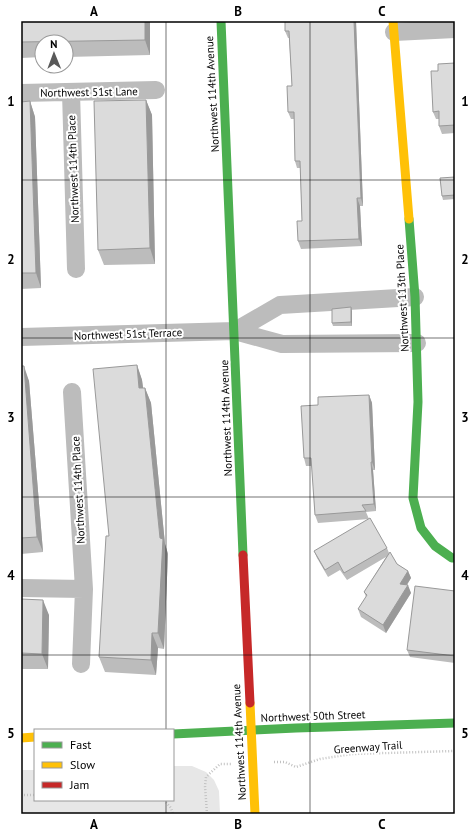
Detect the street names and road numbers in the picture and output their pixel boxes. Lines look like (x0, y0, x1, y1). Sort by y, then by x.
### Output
street label: Northwest 114th Avenue (202, 35, 222, 153)
street label: Northwest 51st Lane (40, 84, 138, 100)
street label: Northwest 114th Place (64, 115, 82, 223)
street label: Northwest 113th Place (392, 243, 412, 352)
street label: Northwest 51st Terrace (74, 325, 183, 343)
street label: Northwest 114th Avenue (217, 359, 235, 477)
street label: Northwest 114th Place (68, 435, 88, 544)
street label: Northwest 114th Avenue (229, 683, 249, 801)
street label: Northwest 50th Street (260, 707, 366, 725)
street label: Greenway Trail (333, 738, 404, 756)

